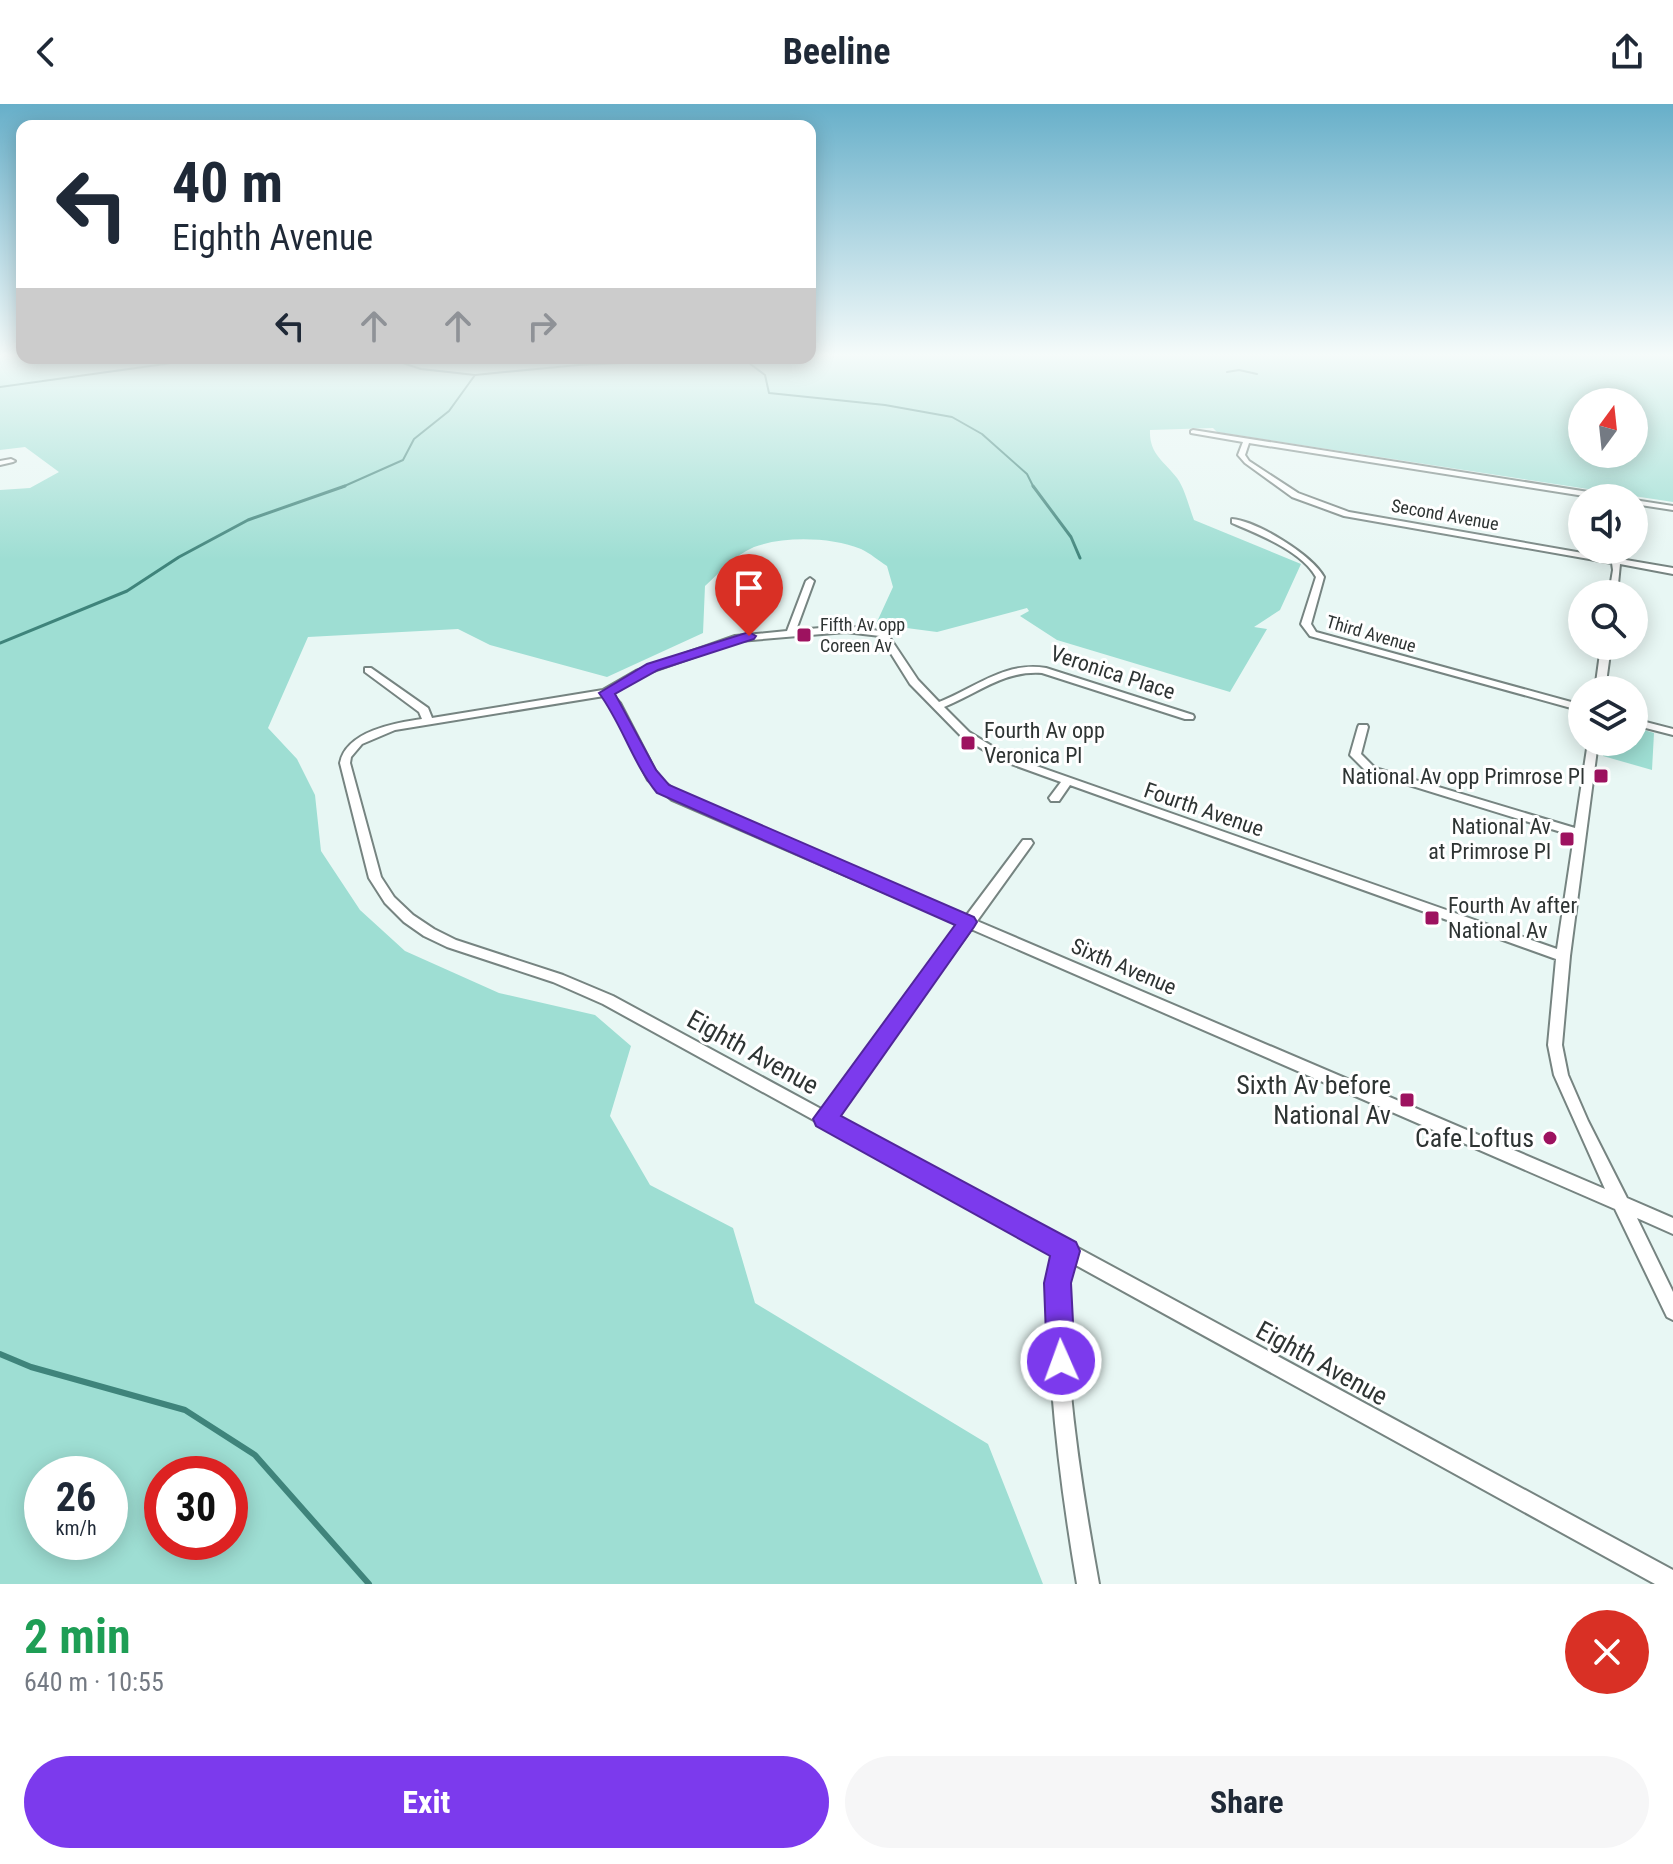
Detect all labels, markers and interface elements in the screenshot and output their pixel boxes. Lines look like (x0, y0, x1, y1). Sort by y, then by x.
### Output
icon: back (24, 30, 68, 74)
icon: share (1605, 30, 1649, 74)
text: Beeline (783, 31, 890, 73)
text: 40 m (172, 150, 283, 216)
icon: left (40, 152, 144, 256)
text: Eighth Avenue (172, 217, 373, 259)
icon: left (268, 304, 312, 348)
icon: ahead (352, 304, 396, 348)
icon: ahead (436, 304, 480, 348)
icon: right (520, 304, 564, 348)
north arrow (1568, 388, 1648, 468)
map controls (1568, 388, 1648, 756)
button: sound (1568, 484, 1648, 564)
street label: Second Avenue (1390, 495, 1500, 534)
pin (715, 554, 783, 636)
icon: arrive (727, 566, 771, 610)
button: search (1568, 580, 1648, 660)
street label: Third Avenue (1324, 611, 1418, 656)
place label: Fifth Av opp Coreen Av (820, 614, 905, 656)
marker: Fifth Av opp Coreen Av (795, 626, 813, 644)
street label: Veronica Place (1047, 641, 1178, 704)
button: layers (1568, 676, 1648, 756)
place label: Fourth Av opp Veronica Pl (984, 718, 1105, 768)
marker: Fourth Av opp Veronica Pl (959, 734, 977, 752)
place label: National Av opp Primrose Pl (1342, 764, 1585, 789)
marker: National Av opp Primrose Pl (1592, 767, 1610, 785)
street label: Fourth Avenue (1141, 777, 1267, 842)
place label: National Av at Primrose Pl (1428, 814, 1551, 864)
marker: National Av at Primrose Pl (1558, 830, 1576, 848)
place label: Fourth Av after National Av (1448, 893, 1577, 943)
marker: Fourth Av after National Av (1423, 909, 1441, 927)
street label: Sixth Avenue (1068, 933, 1180, 1000)
street label: Eighth Avenue (682, 1004, 824, 1100)
place label: Sixth Av before National Av (1236, 1070, 1391, 1130)
marker: Sixth Av before National Av (1398, 1091, 1416, 1109)
place label: Cafe Loftus (1415, 1123, 1534, 1153)
marker: Cafe Loftus (1541, 1129, 1559, 1147)
street label: Eighth Avenue (1251, 1315, 1393, 1411)
position arrow (1019, 1319, 1103, 1403)
speed limit sign: 30 (144, 1456, 248, 1560)
text: 26 (56, 1474, 96, 1521)
text: km/h (55, 1516, 97, 1540)
text: 2 min (24, 1608, 131, 1665)
button: close (1565, 1610, 1649, 1694)
text: 640 m · 10:55 (24, 1667, 164, 1697)
button: Exit (24, 1756, 829, 1848)
button: Share (845, 1756, 1649, 1848)

